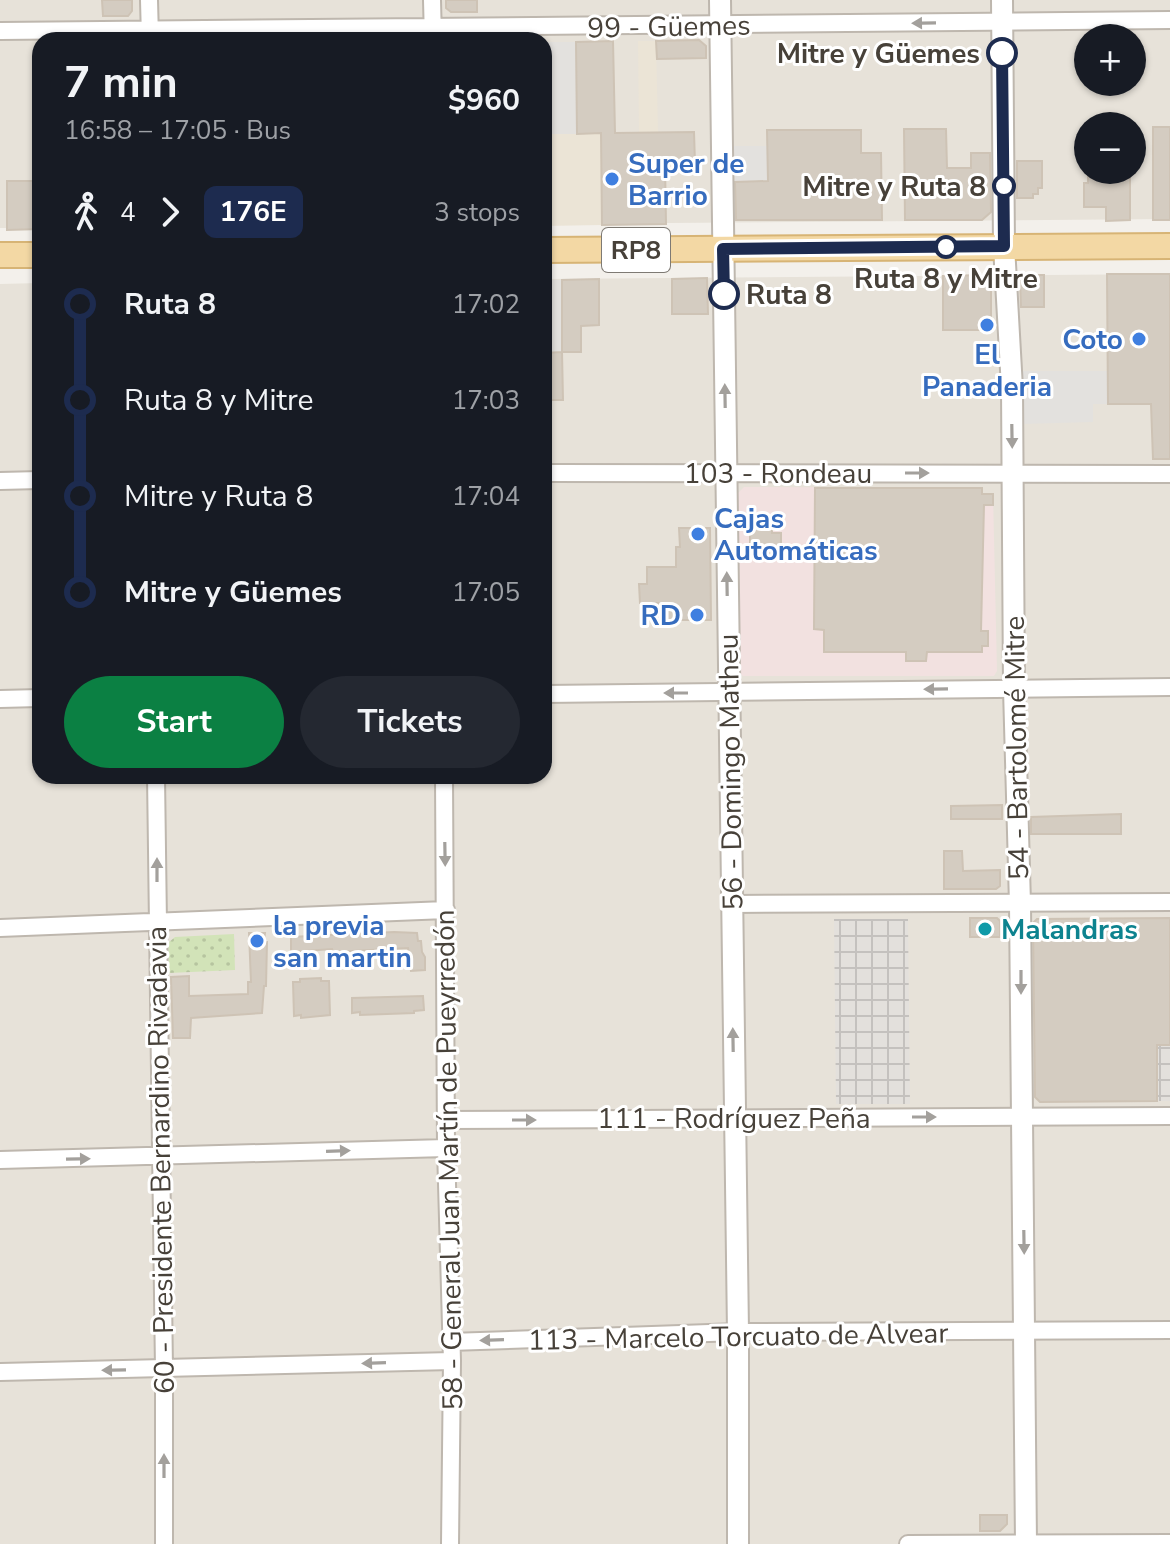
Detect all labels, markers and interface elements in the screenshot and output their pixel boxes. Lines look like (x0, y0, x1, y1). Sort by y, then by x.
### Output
street label: 99 - Güemes (587, 7, 751, 47)
one-way arrow (911, 17, 936, 29)
map controls (1074, 24, 1146, 184)
button: + (1074, 24, 1146, 96)
place label: Mitre y Güemes (777, 35, 980, 73)
marker: Mitre y Güemes (987, 38, 1017, 68)
text: 7 min (64, 53, 178, 113)
text: $960 (448, 80, 520, 121)
button: − (1074, 112, 1146, 184)
text: 16:58 – 17:05 · Bus (64, 113, 291, 148)
place label: Super de Barrio (628, 145, 744, 215)
place label: Mitre y Ruta 8 (802, 168, 986, 206)
marker: Super de Barrio (603, 170, 621, 188)
marker: Mitre y Ruta 8 (993, 175, 1015, 197)
icon: walk (64, 190, 108, 234)
icon: forward (148, 190, 192, 234)
text: 176E (220, 193, 287, 231)
text: 4 (120, 195, 136, 230)
text: 3 stops (434, 195, 520, 230)
road number: RP8 (602, 228, 670, 272)
marker: Ruta 8 y Mitre (935, 236, 957, 258)
place label: Ruta 8 y Mitre (854, 260, 1038, 298)
place label: Ruta 8 (746, 276, 832, 314)
marker: Ruta 8 (709, 279, 739, 309)
text: Ruta 8 (124, 284, 216, 325)
text: 17:02 (452, 287, 520, 322)
marker: El Panaderia (978, 316, 996, 334)
place label: Coto (1062, 321, 1123, 359)
marker: Coto (1130, 330, 1148, 348)
place label: El Panaderia (922, 336, 1052, 406)
text: Ruta 8 y Mitre (124, 380, 313, 421)
text: 17:03 (452, 383, 520, 418)
one-way arrow (719, 383, 732, 408)
one-way arrow (1006, 424, 1018, 449)
street label: 103 - Rondeau (684, 455, 872, 493)
one-way arrow (905, 467, 930, 479)
text: Mitre y Ruta 8 (124, 476, 313, 517)
text: 17:04 (452, 479, 520, 514)
place label: Cajas Automáticas (714, 500, 878, 570)
marker: Cajas Automáticas (689, 525, 707, 543)
one-way arrow (721, 571, 733, 596)
text: Mitre y Güemes (124, 572, 342, 613)
text: 17:05 (452, 575, 520, 610)
place label: RD (640, 597, 681, 635)
marker: RD (688, 606, 706, 624)
street label: 54 - Bartolomé Mitre (996, 615, 1038, 880)
street label: 56 - Domingo Matheu (710, 633, 752, 911)
button: Start (64, 676, 284, 768)
button: Tickets (300, 676, 520, 768)
one-way arrow (923, 683, 948, 696)
one-way arrow (663, 687, 688, 699)
one-way arrow (439, 842, 451, 867)
one-way arrow (151, 857, 163, 882)
place label: la previa san martin (273, 907, 412, 977)
street label: 58 - General Juan Martín de Pueyrredón (426, 909, 472, 1411)
place label: Malandras (1001, 911, 1138, 949)
marker: Malandras (976, 920, 994, 938)
street label: 60 - Presidente Bernardino Rivadavia (138, 926, 184, 1394)
marker: la previa san martin (248, 932, 266, 950)
one-way arrow (1014, 970, 1027, 995)
one-way arrow (727, 1027, 739, 1052)
street label: 111 - Rodríguez Peña (597, 1100, 871, 1138)
one-way arrow (912, 1111, 937, 1123)
one-way arrow (512, 1113, 537, 1126)
one-way arrow (326, 1145, 351, 1158)
one-way arrow (66, 1152, 91, 1165)
one-way arrow (1018, 1230, 1030, 1255)
street label: 113 - Marcelo Torcuato de Alvear (527, 1314, 949, 1360)
one-way arrow (479, 1334, 504, 1347)
one-way arrow (361, 1357, 386, 1370)
one-way arrow (101, 1364, 126, 1377)
one-way arrow (158, 1453, 170, 1478)

